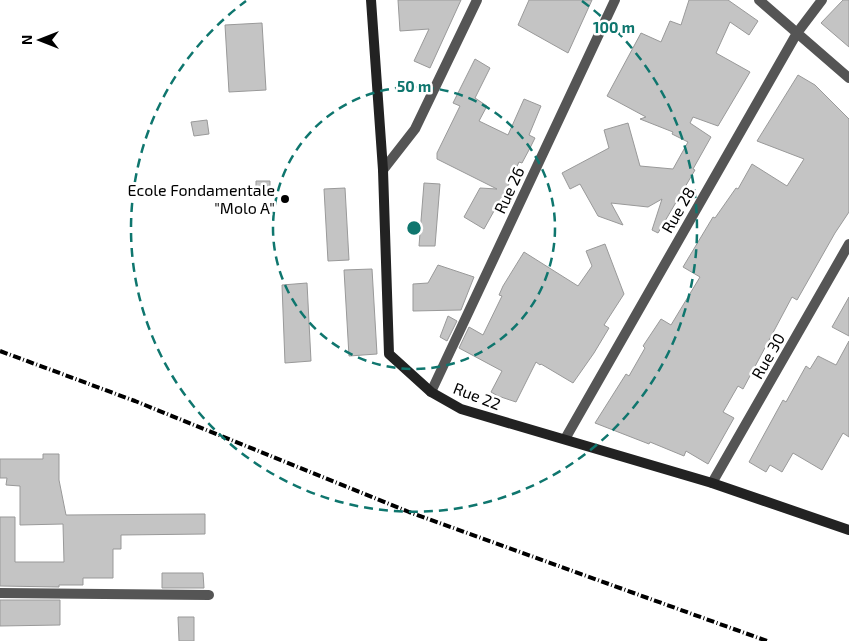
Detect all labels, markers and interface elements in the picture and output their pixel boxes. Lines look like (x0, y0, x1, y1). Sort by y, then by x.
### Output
north arrow (15, 15, 65, 65)
text: 100 m (593, 18, 635, 36)
text: N (18, 35, 35, 45)
text: 50 m (397, 77, 431, 95)
street label: Rue 26 (490, 163, 528, 216)
place label: Ecole Fondamentale "Molo A" (128, 180, 275, 217)
street label: Rue 28 (657, 183, 698, 236)
marker: Ecole Fondamentale "Molo A" (279, 193, 291, 205)
centre of rings (405, 219, 423, 237)
street label: Rue 30 (747, 329, 788, 382)
street label: Rue 22 (451, 378, 504, 413)

